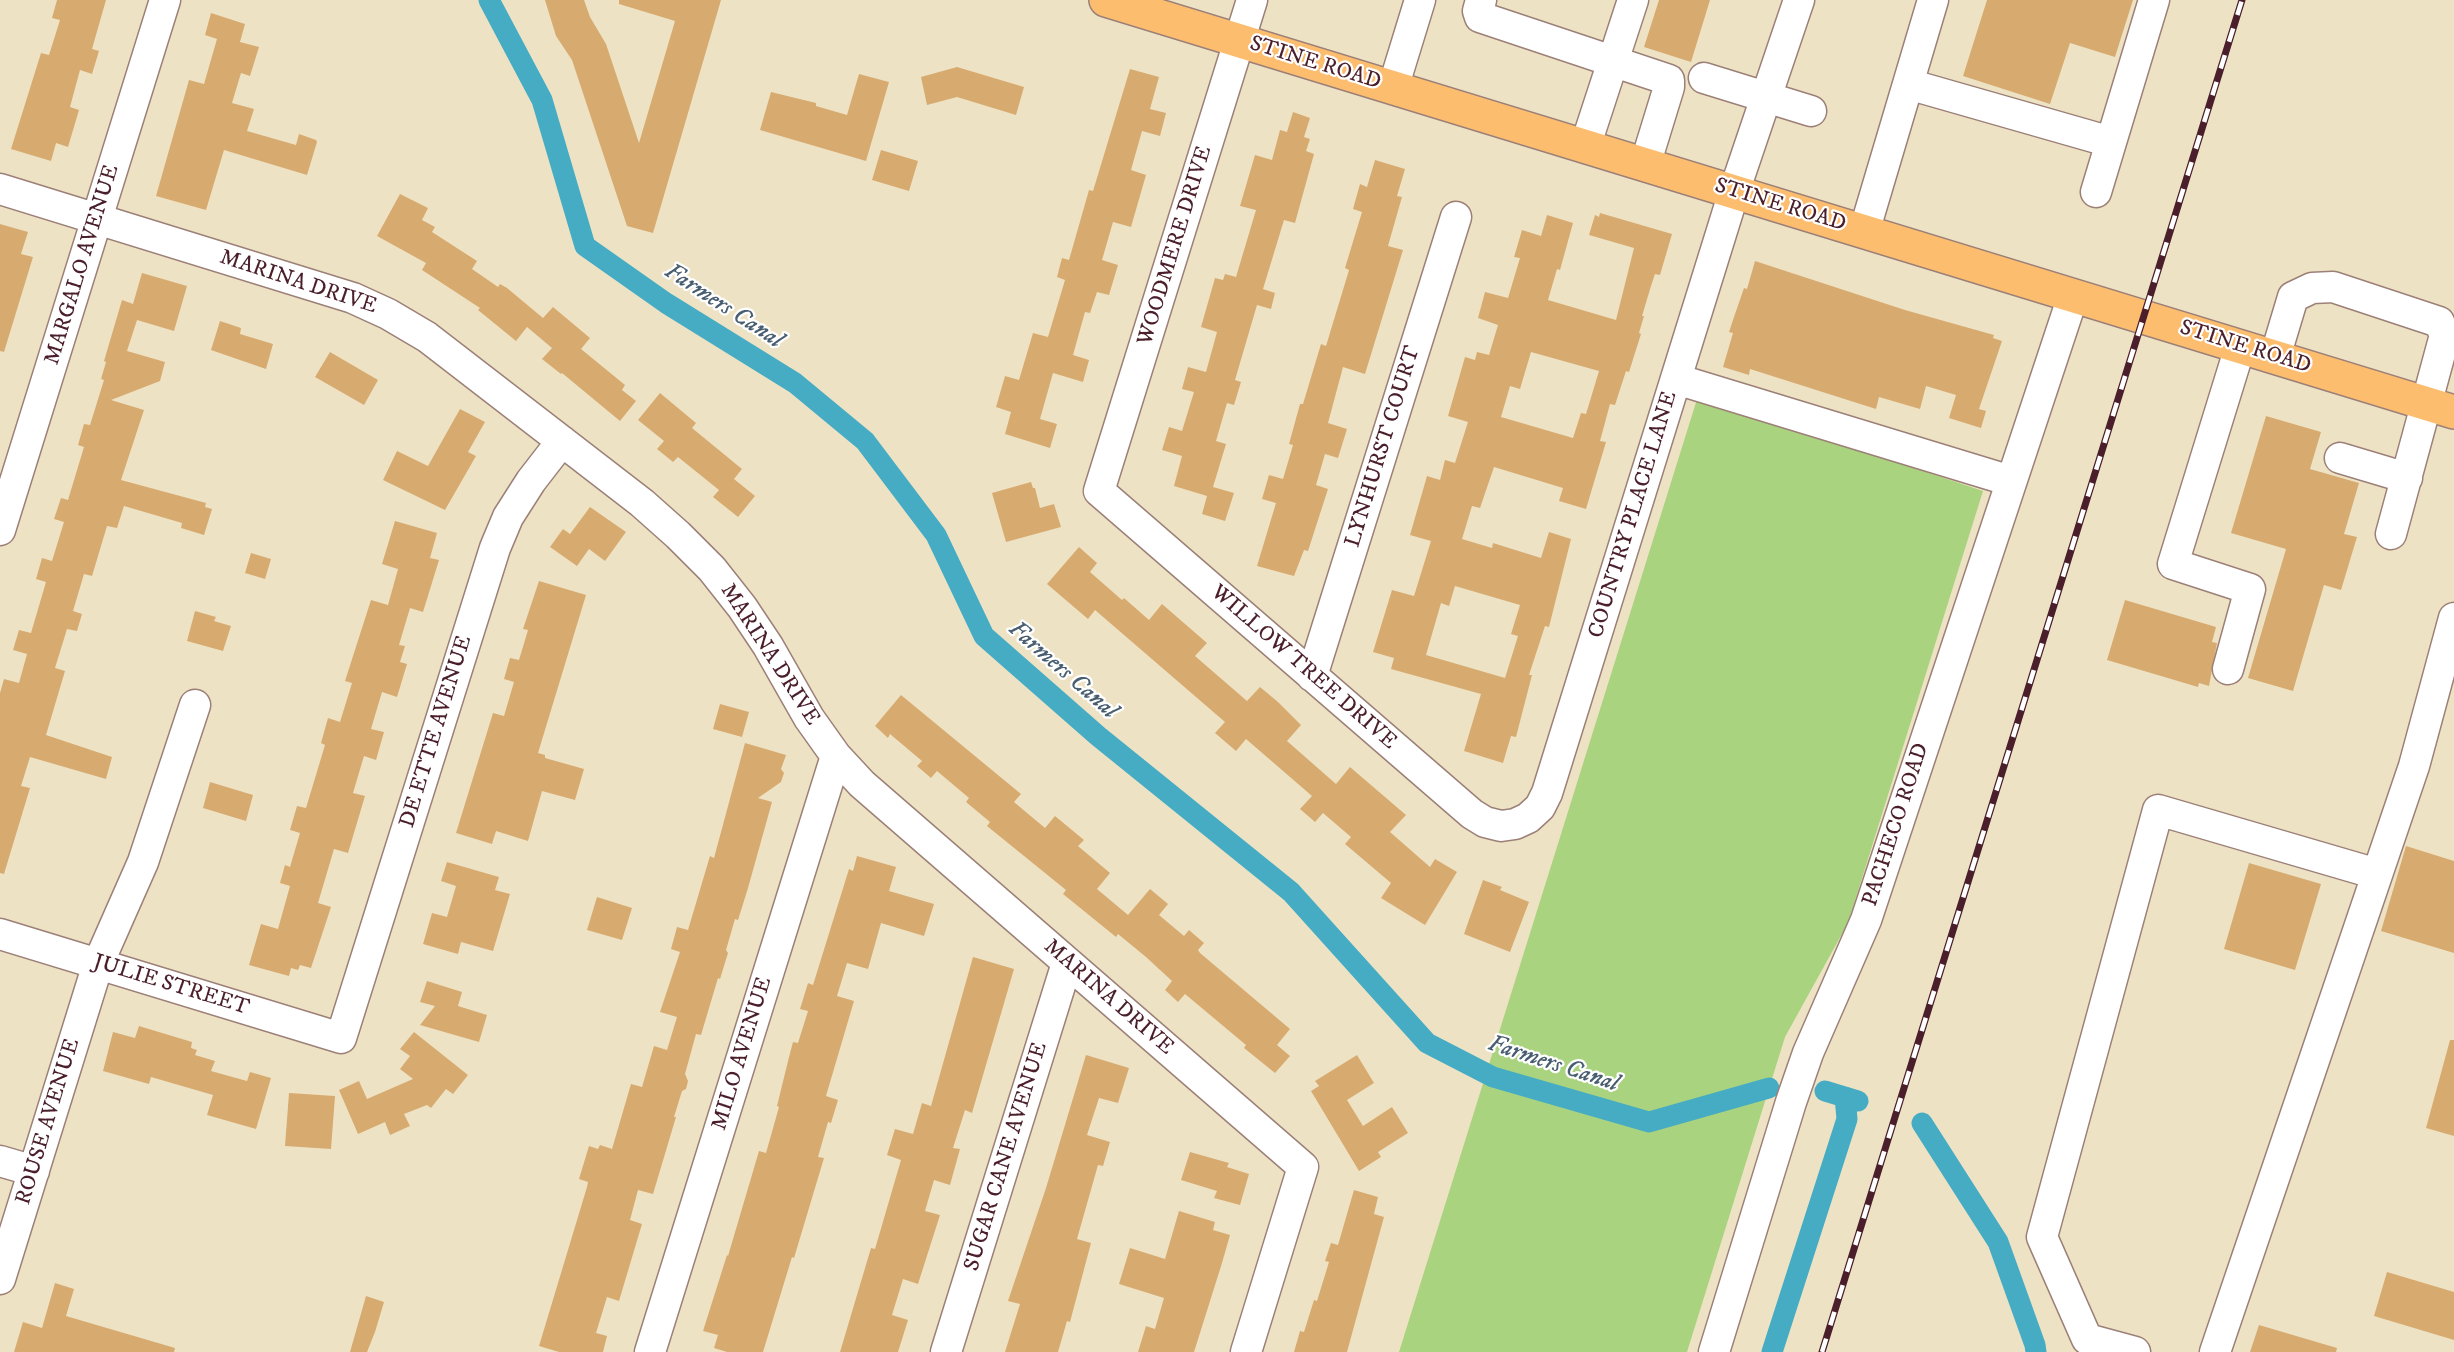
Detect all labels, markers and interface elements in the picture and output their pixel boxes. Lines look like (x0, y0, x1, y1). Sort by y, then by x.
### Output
street label: STINE ROAD (1246, 32, 1384, 96)
street label: WOODMERE DRIVE (1133, 143, 1219, 349)
street label: MARGALO AVENUE (40, 162, 126, 368)
street label: STINE ROAD (1711, 174, 1849, 238)
street label: MARINA DRIVE (216, 245, 380, 321)
water label: Farmers Canal (658, 258, 788, 356)
street label: STINE ROAD (2176, 316, 2314, 380)
street label: LYNHURST COURT (1341, 343, 1427, 551)
street label: COUNTRY PLACE LANE (1584, 389, 1684, 641)
street label: MARINA DRIVE (713, 579, 825, 731)
street label: WILLOW TREE DRIVE (1205, 580, 1401, 756)
water label: Farmers Canal (1001, 616, 1123, 726)
street label: DE ETTE AVENUE (395, 633, 479, 831)
street label: PACHECO ROAD (1858, 740, 1936, 910)
street label: MARINA DRIVE (1038, 934, 1178, 1062)
street label: JULIE STREET (90, 950, 252, 1022)
street label: MILO AVENUE (707, 974, 779, 1134)
water label: Farmers Canal (1484, 1030, 1622, 1100)
street label: ROUSE AVENUE (11, 1036, 87, 1208)
street label: SUGAR CANE AVENUE (960, 1040, 1054, 1274)

